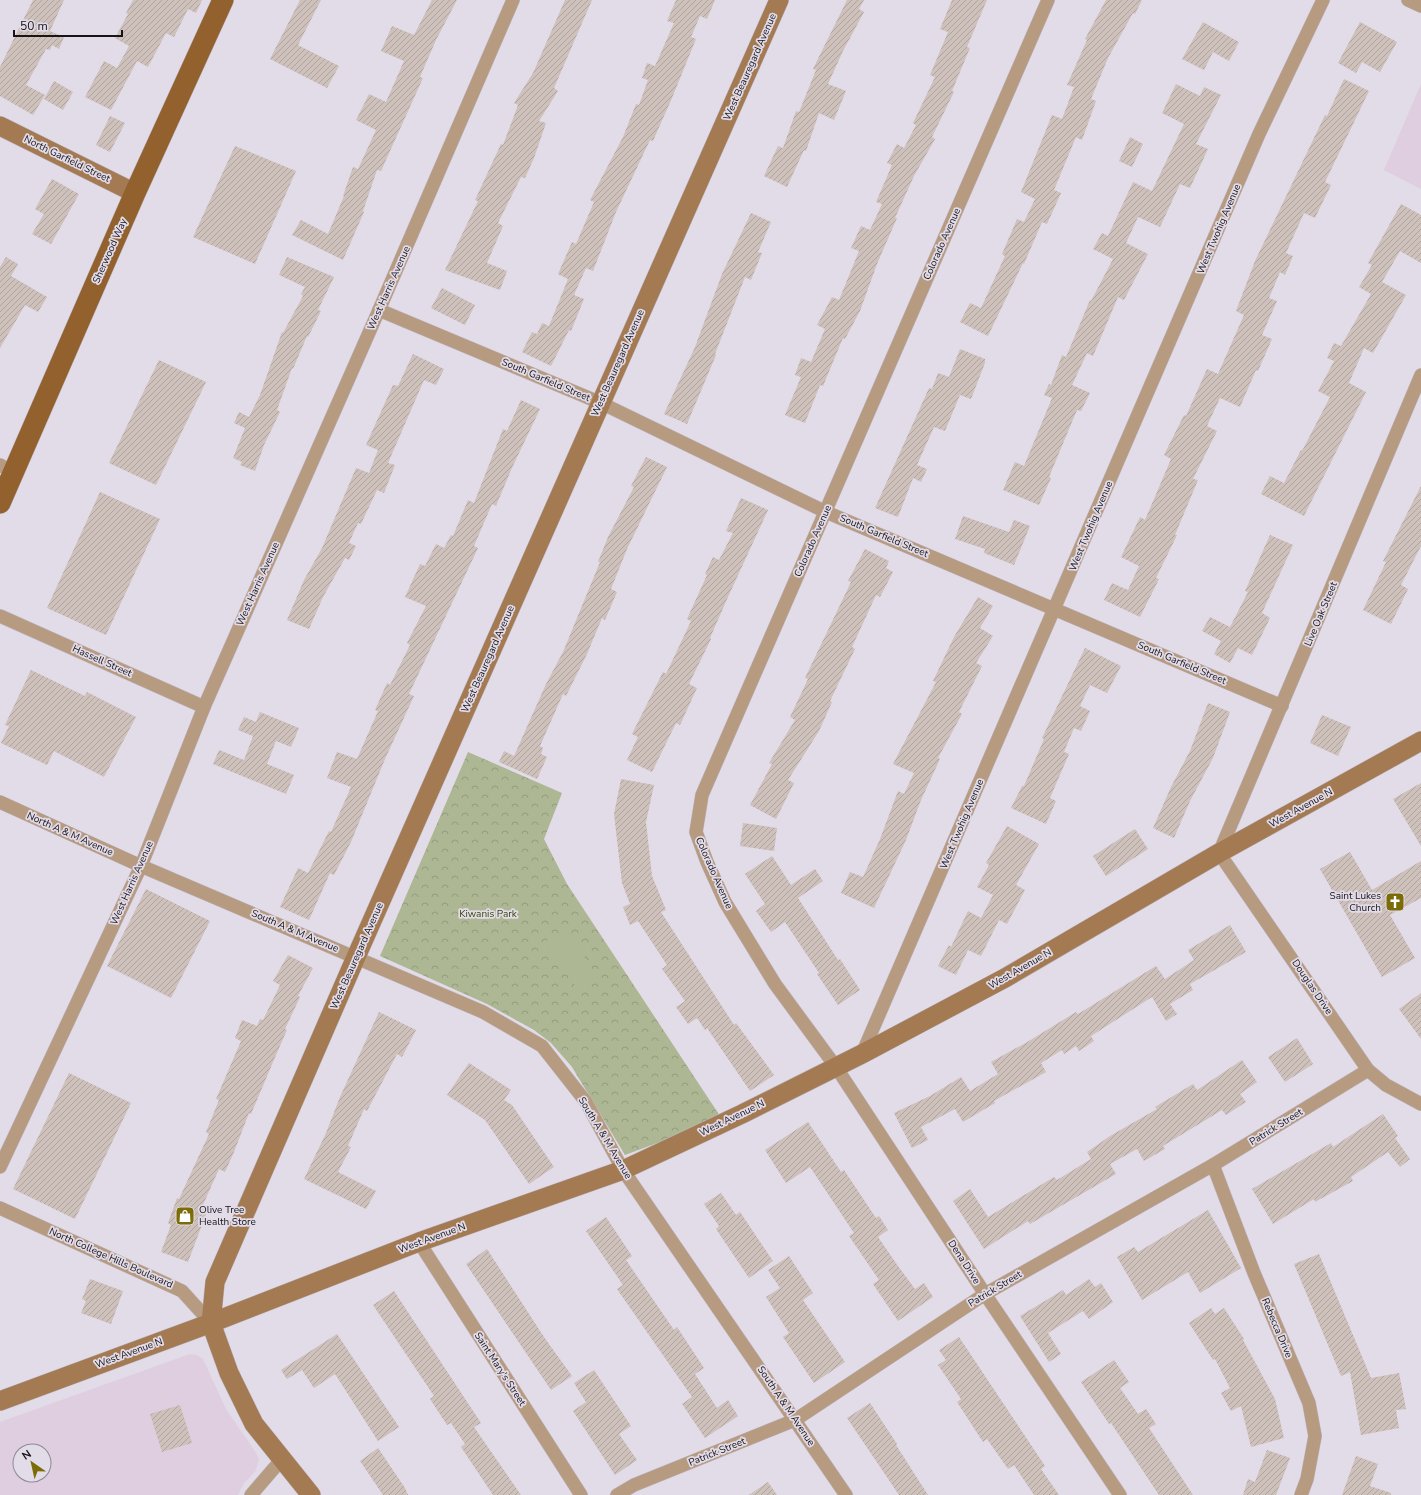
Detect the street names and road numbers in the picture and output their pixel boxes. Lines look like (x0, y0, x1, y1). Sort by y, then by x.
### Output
street label: West Beauregard Avenue (720, 11, 780, 123)
street label: North Garfield Street (21, 132, 113, 186)
street label: West Twohig Avenue (1194, 182, 1244, 276)
street label: Colorado Avenue (920, 206, 964, 282)
street label: Sherwood Way (89, 216, 131, 286)
street label: West Harris Avenue (364, 244, 414, 332)
street label: West Beauregard Avenue (588, 307, 648, 419)
street label: South Garfield Street (500, 355, 593, 405)
street label: West Twohig Avenue (1066, 479, 1116, 573)
street label: Colorado Avenue (791, 503, 835, 579)
street label: South Garfield Street (838, 511, 931, 561)
street label: West Harris Avenue (233, 540, 283, 628)
street label: Live Oak Street (1301, 579, 1341, 648)
street label: West Beauregard Avenue (458, 603, 518, 715)
street label: South Garfield Street (1136, 638, 1229, 688)
street label: Hassell Street (70, 642, 134, 681)
street label: West Twohig Avenue (937, 777, 987, 871)
street label: West Avenue N (1267, 785, 1335, 831)
street label: North A & M Avenue (25, 809, 115, 859)
street label: Colorado Avenue (692, 835, 736, 911)
street label: West Harris Avenue (107, 839, 157, 927)
street label: West Beauregard Avenue (327, 900, 387, 1012)
street label: South A & M Avenue (249, 906, 341, 956)
street label: West Avenue N (986, 945, 1054, 993)
street label: Douglas Drive (1288, 957, 1336, 1017)
street label: South A & M Avenue (575, 1094, 635, 1182)
street label: West Avenue N (697, 1096, 767, 1140)
street label: Patrick Street (1247, 1105, 1306, 1149)
street label: West Avenue N (396, 1219, 468, 1257)
street label: North College Hills Boulevard (47, 1224, 175, 1292)
street label: Dena Drive (945, 1237, 983, 1287)
street label: Patrick Street (966, 1267, 1025, 1311)
street label: Rebecca Drive (1258, 1296, 1296, 1360)
street label: Saint Mary's Street (471, 1329, 529, 1409)
street label: West Avenue N (93, 1334, 165, 1372)
street label: South A & M Avenue (754, 1363, 818, 1449)
street label: Patrick Street (686, 1434, 748, 1470)

